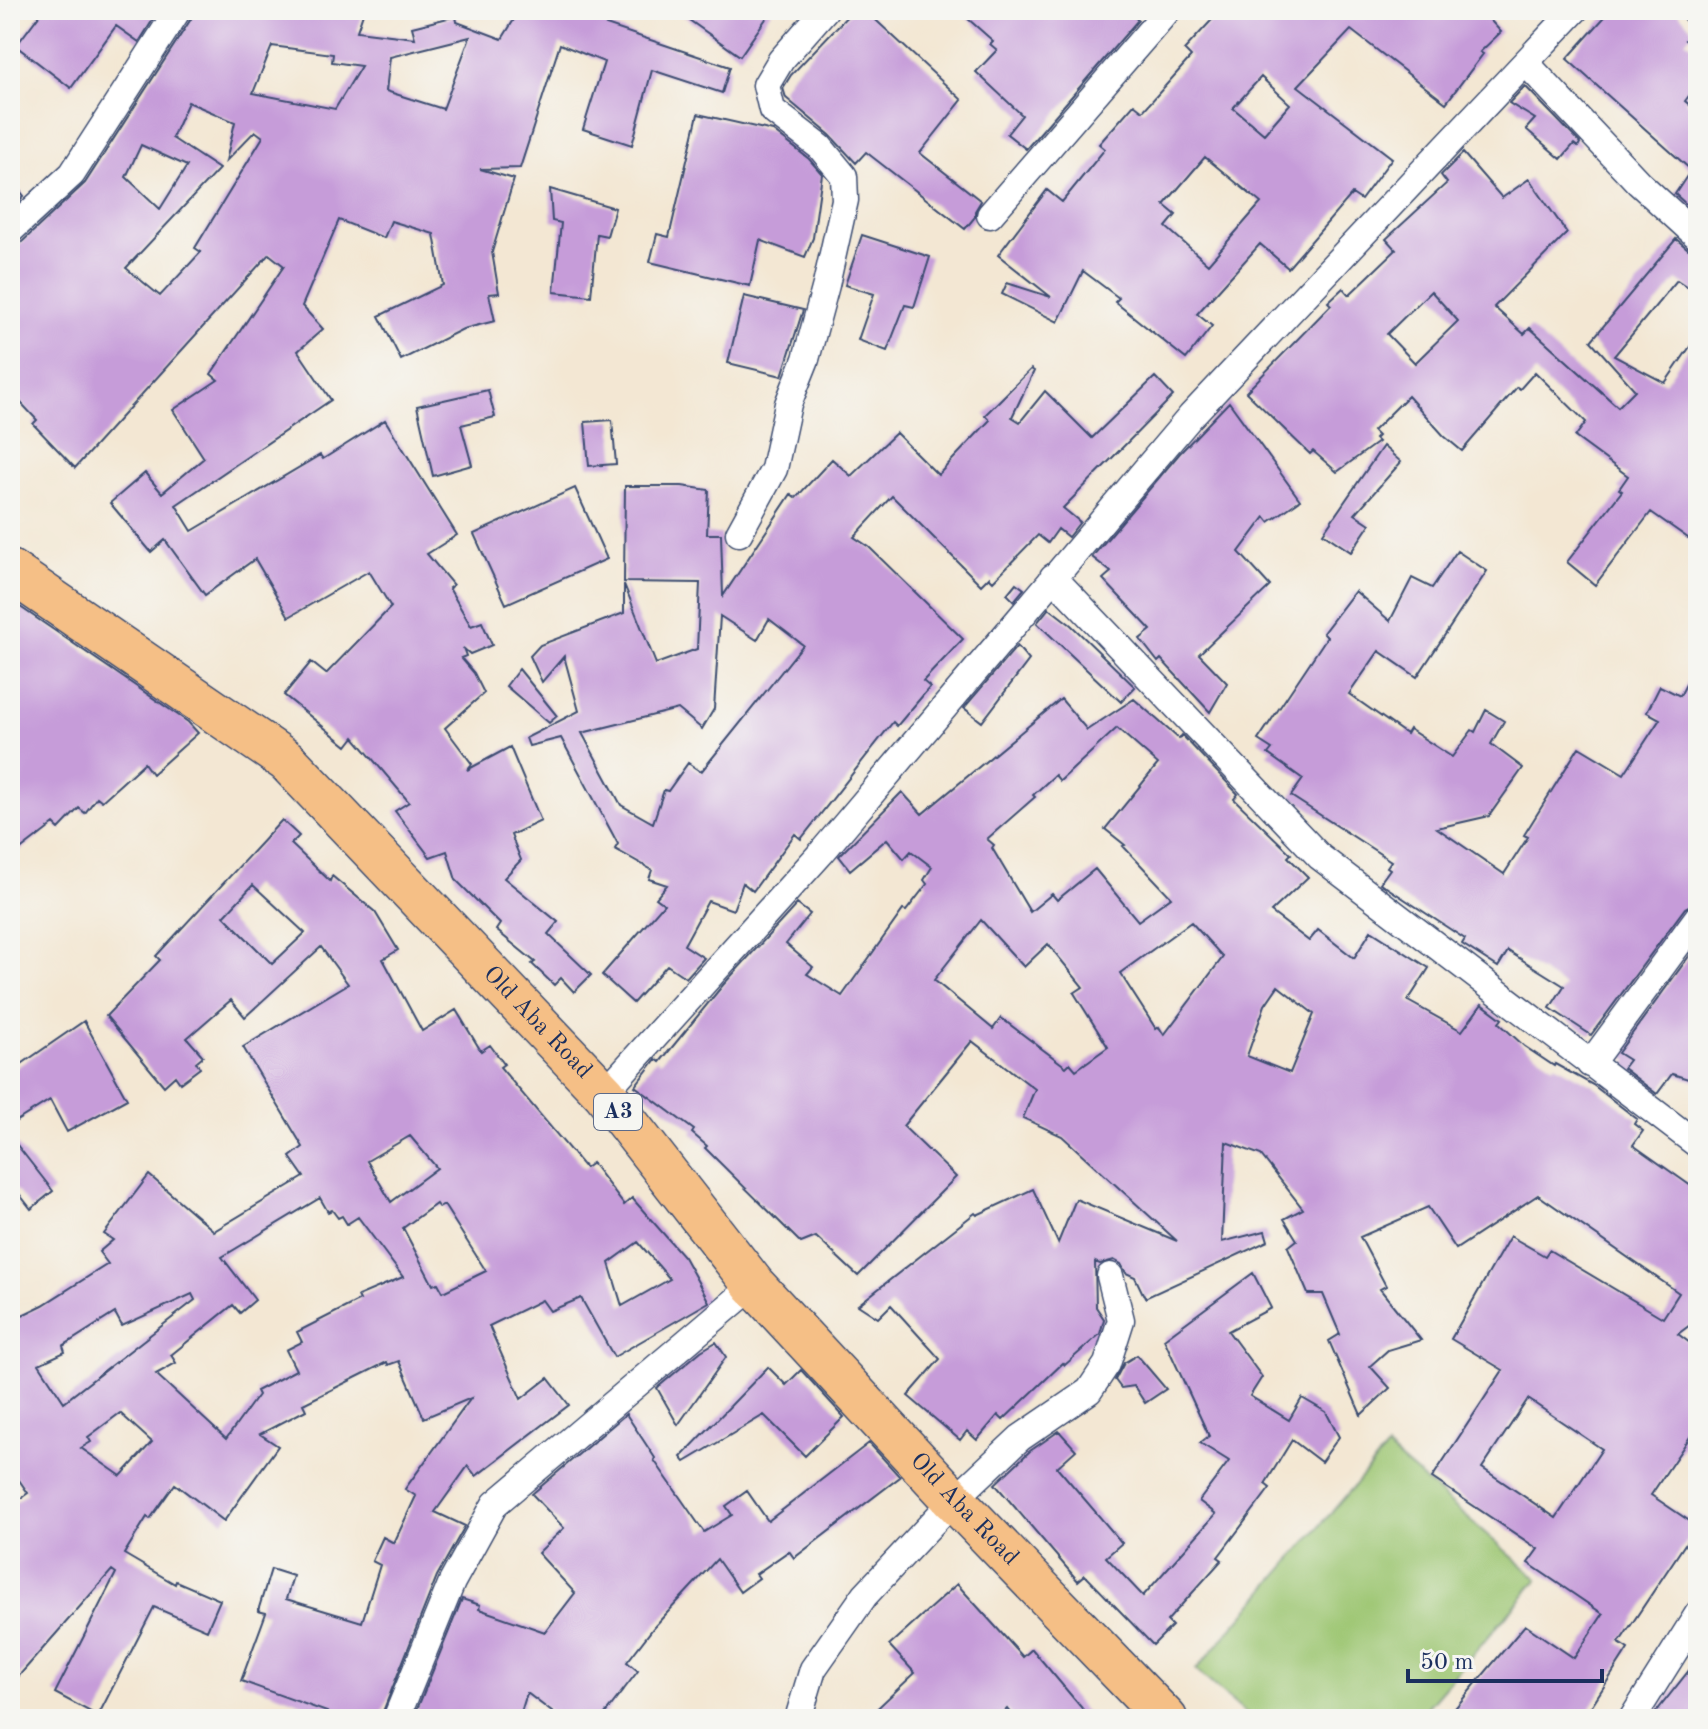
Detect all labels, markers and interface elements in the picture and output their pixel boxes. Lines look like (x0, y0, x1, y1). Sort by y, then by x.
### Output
street label: Old Aba Road (478, 962, 596, 1084)
road number: A3 (594, 1094, 642, 1130)
street label: Old Aba Road (905, 1449, 1023, 1570)
scale bar (1408, 1633, 1602, 1683)
text: 50 m (1420, 1651, 1474, 1675)

